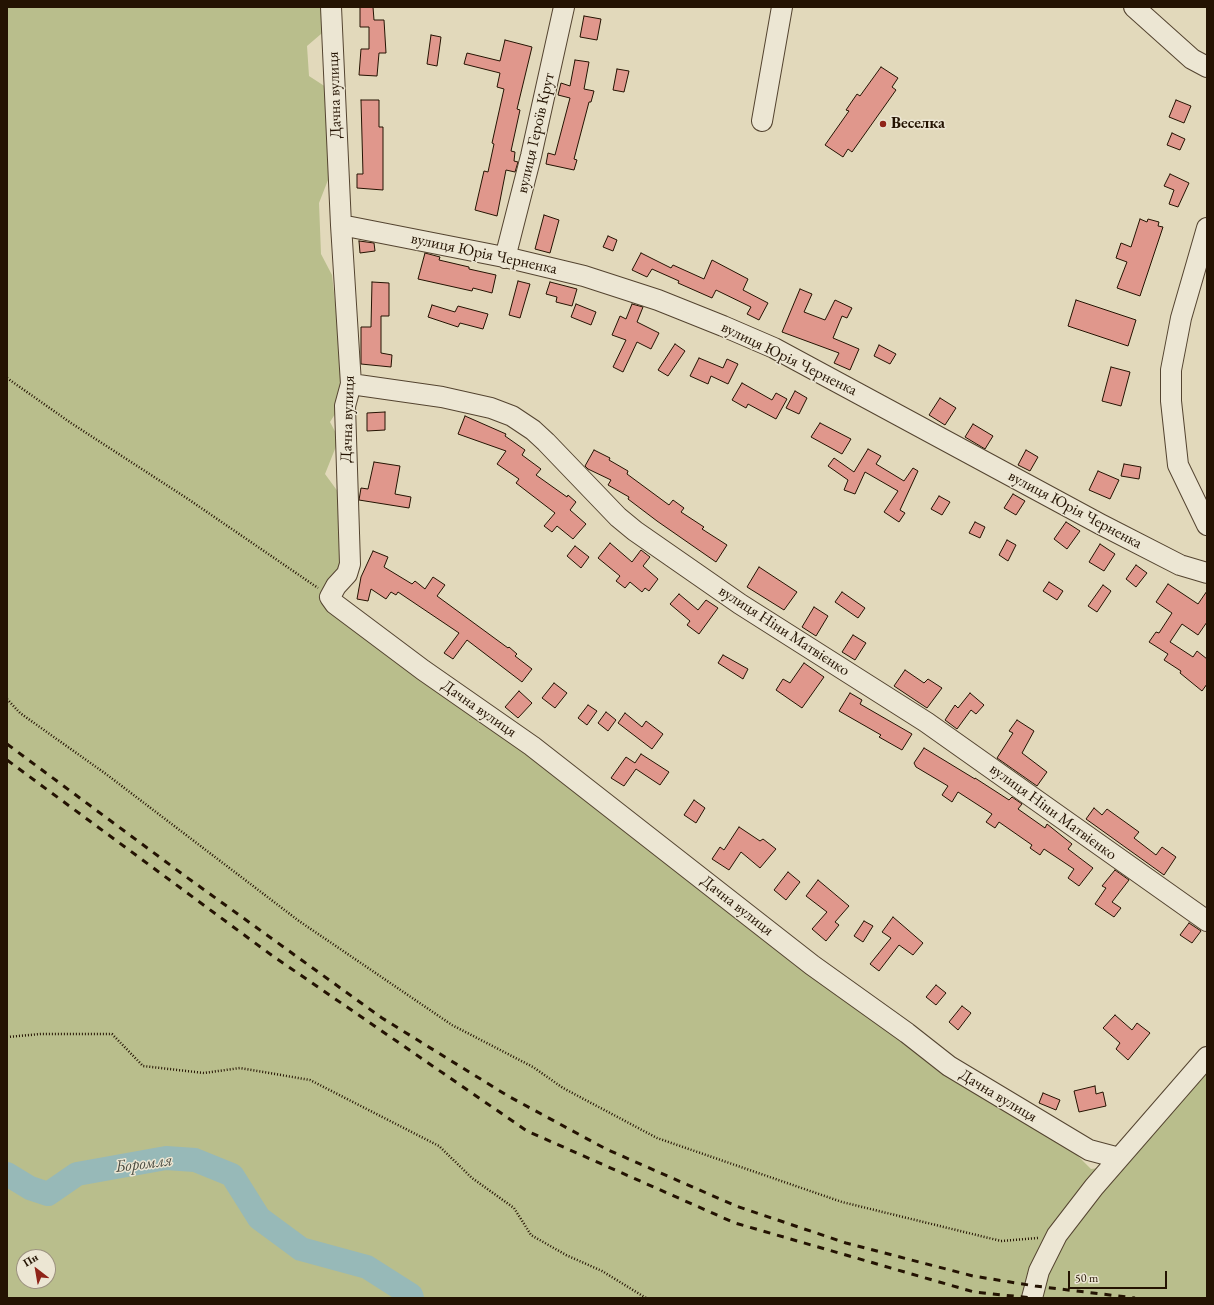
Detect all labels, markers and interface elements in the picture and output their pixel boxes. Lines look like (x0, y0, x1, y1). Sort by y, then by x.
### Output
street label: Дачна вулиця (324, 51, 346, 139)
street label: вулиця Героїв Крут (513, 71, 559, 195)
place label: Веселка (891, 114, 945, 134)
marker: Веселка (878, 119, 888, 129)
street label: вулиця Юрія Черненка (409, 229, 559, 279)
street label: вулиця Юрія Черненка (718, 318, 860, 400)
street label: Дачна вулиця (337, 375, 359, 463)
street label: вулиця Юрія Черненка (1005, 467, 1145, 553)
street label: вулиця Ніни Матвієнко (715, 581, 853, 681)
street label: Дачна вулиця (438, 676, 520, 742)
street label: вулиця Ніни Матвієнко (986, 759, 1120, 865)
street label: Дачна вулиця (697, 872, 777, 940)
street label: Дачна вулиця (956, 1065, 1040, 1127)
water label: Боромля (114, 1150, 174, 1178)
north arrow (16, 1249, 56, 1289)
text: Пн (20, 1250, 40, 1269)
scale bar (1070, 1263, 1169, 1289)
text: 50 m (1075, 1270, 1098, 1286)

